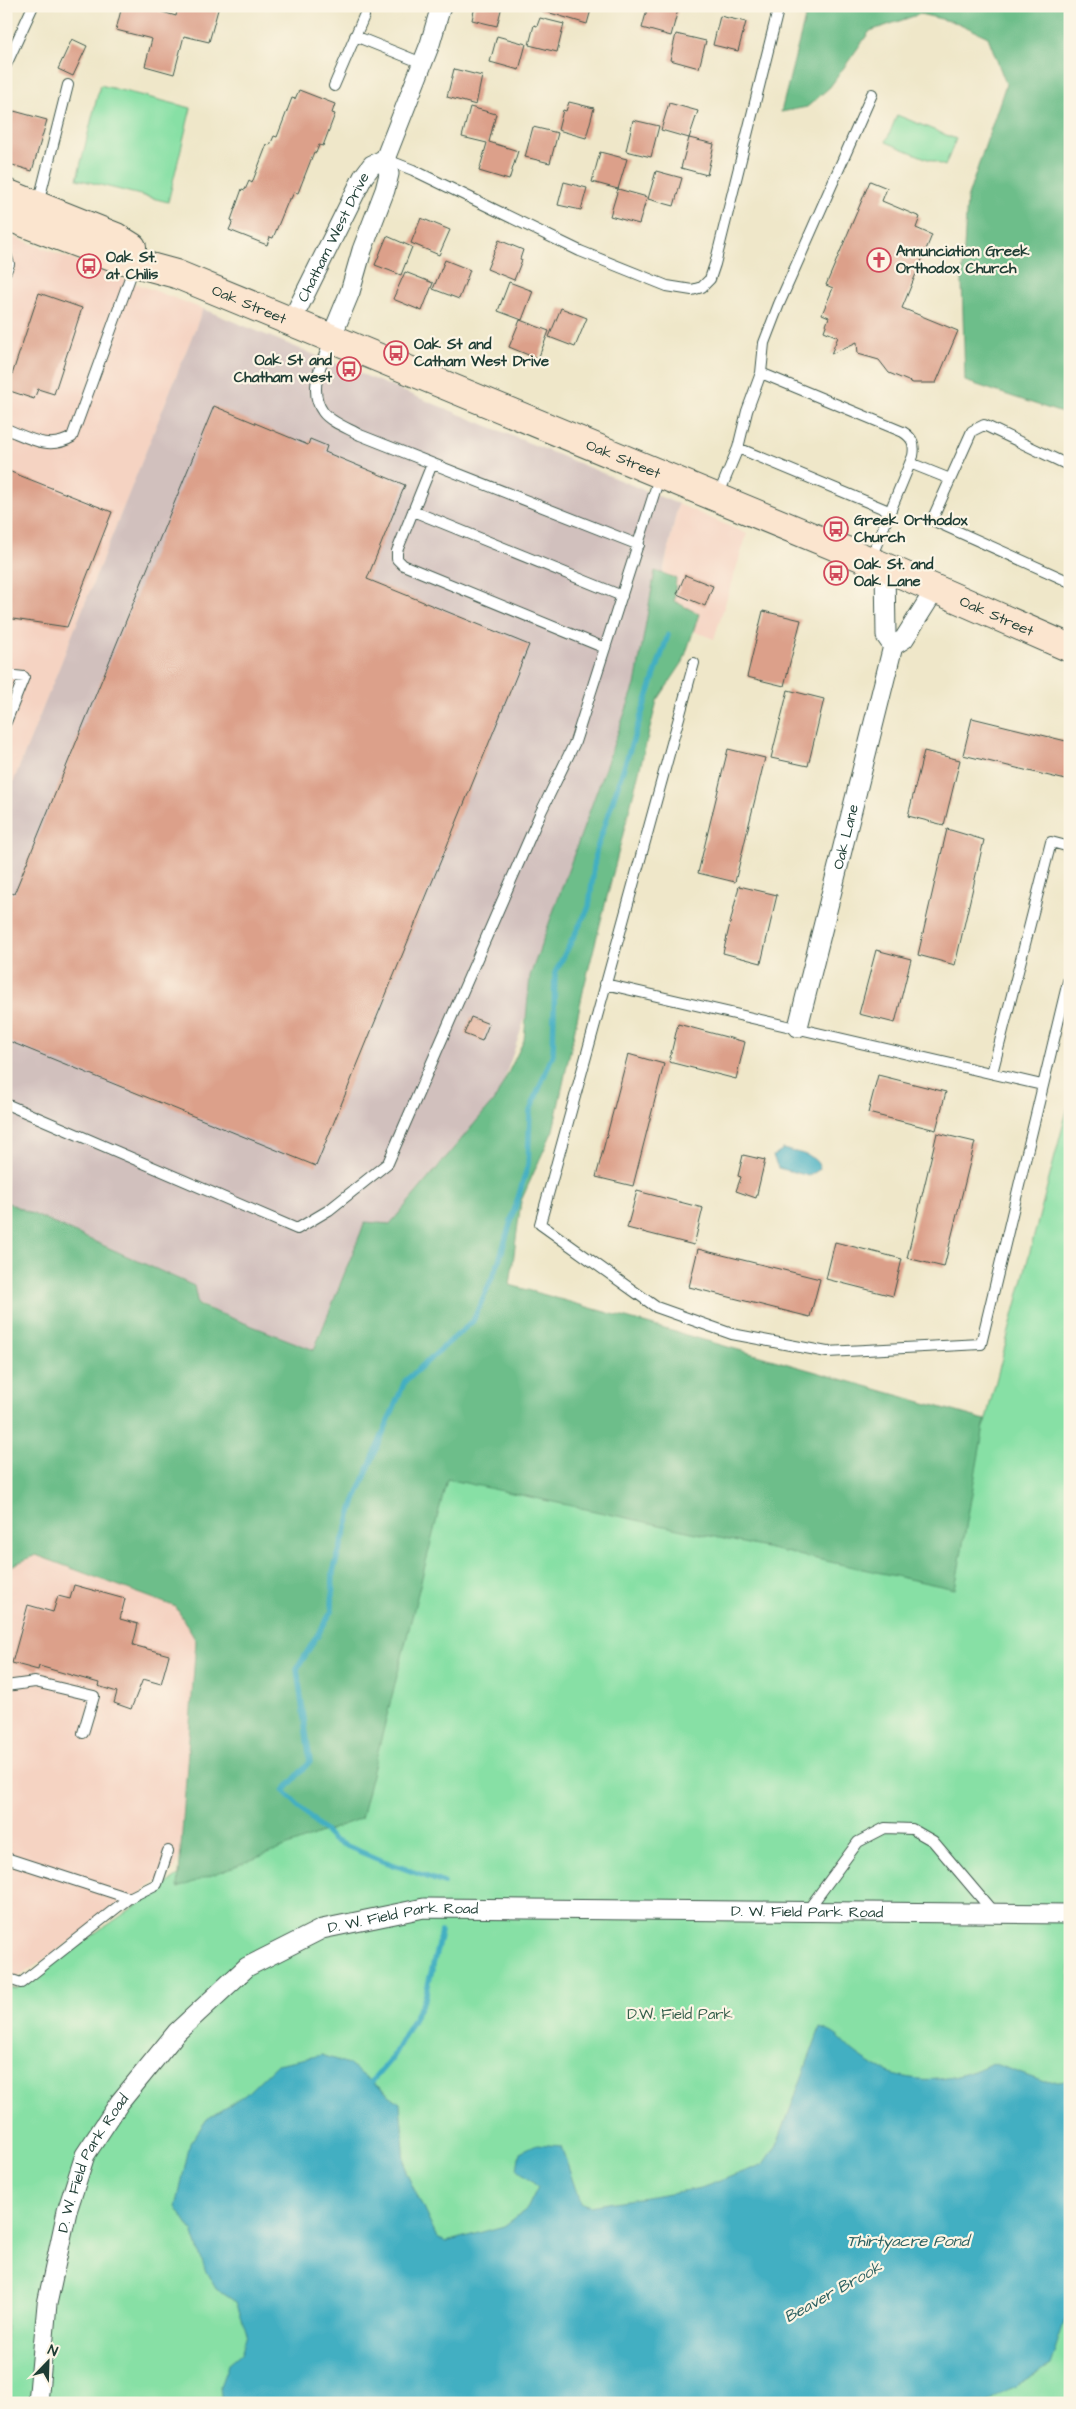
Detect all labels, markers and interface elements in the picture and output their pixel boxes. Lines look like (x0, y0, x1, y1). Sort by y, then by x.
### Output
street label: Chatham West Drive (292, 167, 374, 305)
place label: Annunciation Greek Orthodox Church (896, 241, 1030, 279)
place label: Oak St. at Chilis (105, 247, 159, 285)
church icon: Annunciation Greek Orthodox Church (866, 247, 892, 273)
bus stop icon: Oak St. at Chilis (76, 253, 102, 279)
street label: Oak Street (209, 279, 290, 329)
place label: Oak St and Catham West Drive (414, 334, 549, 372)
bus stop icon: Oak St and Catham West Drive (383, 340, 409, 366)
place label: Oak St and Chatham west (234, 350, 333, 388)
bus stop icon: Oak St and Chatham west (336, 356, 362, 382)
street label: Oak Street (583, 434, 664, 484)
place label: Greek Orthodox Church (854, 510, 968, 548)
bus stop icon: Greek Orthodox Church (823, 516, 849, 542)
place label: Oak St. and Oak Lane (854, 554, 934, 592)
bus stop icon: Oak St. and Oak Lane (823, 560, 849, 586)
street label: Oak Street (956, 590, 1037, 641)
street label: Oak Lane (827, 802, 864, 872)
street label: D. W. Field Park Road (326, 1897, 479, 1938)
street label: D. W. Field Park Road (731, 1900, 884, 1923)
park label: D.W. Field Park (627, 2004, 733, 2025)
street label: D. W. Field Park Road (52, 2089, 134, 2234)
water label: Thirtyacre Pond (847, 2230, 972, 2253)
water label: Beaver Brook (780, 2256, 887, 2328)
north arrow (22, 2336, 72, 2386)
text: N (45, 2340, 61, 2362)

